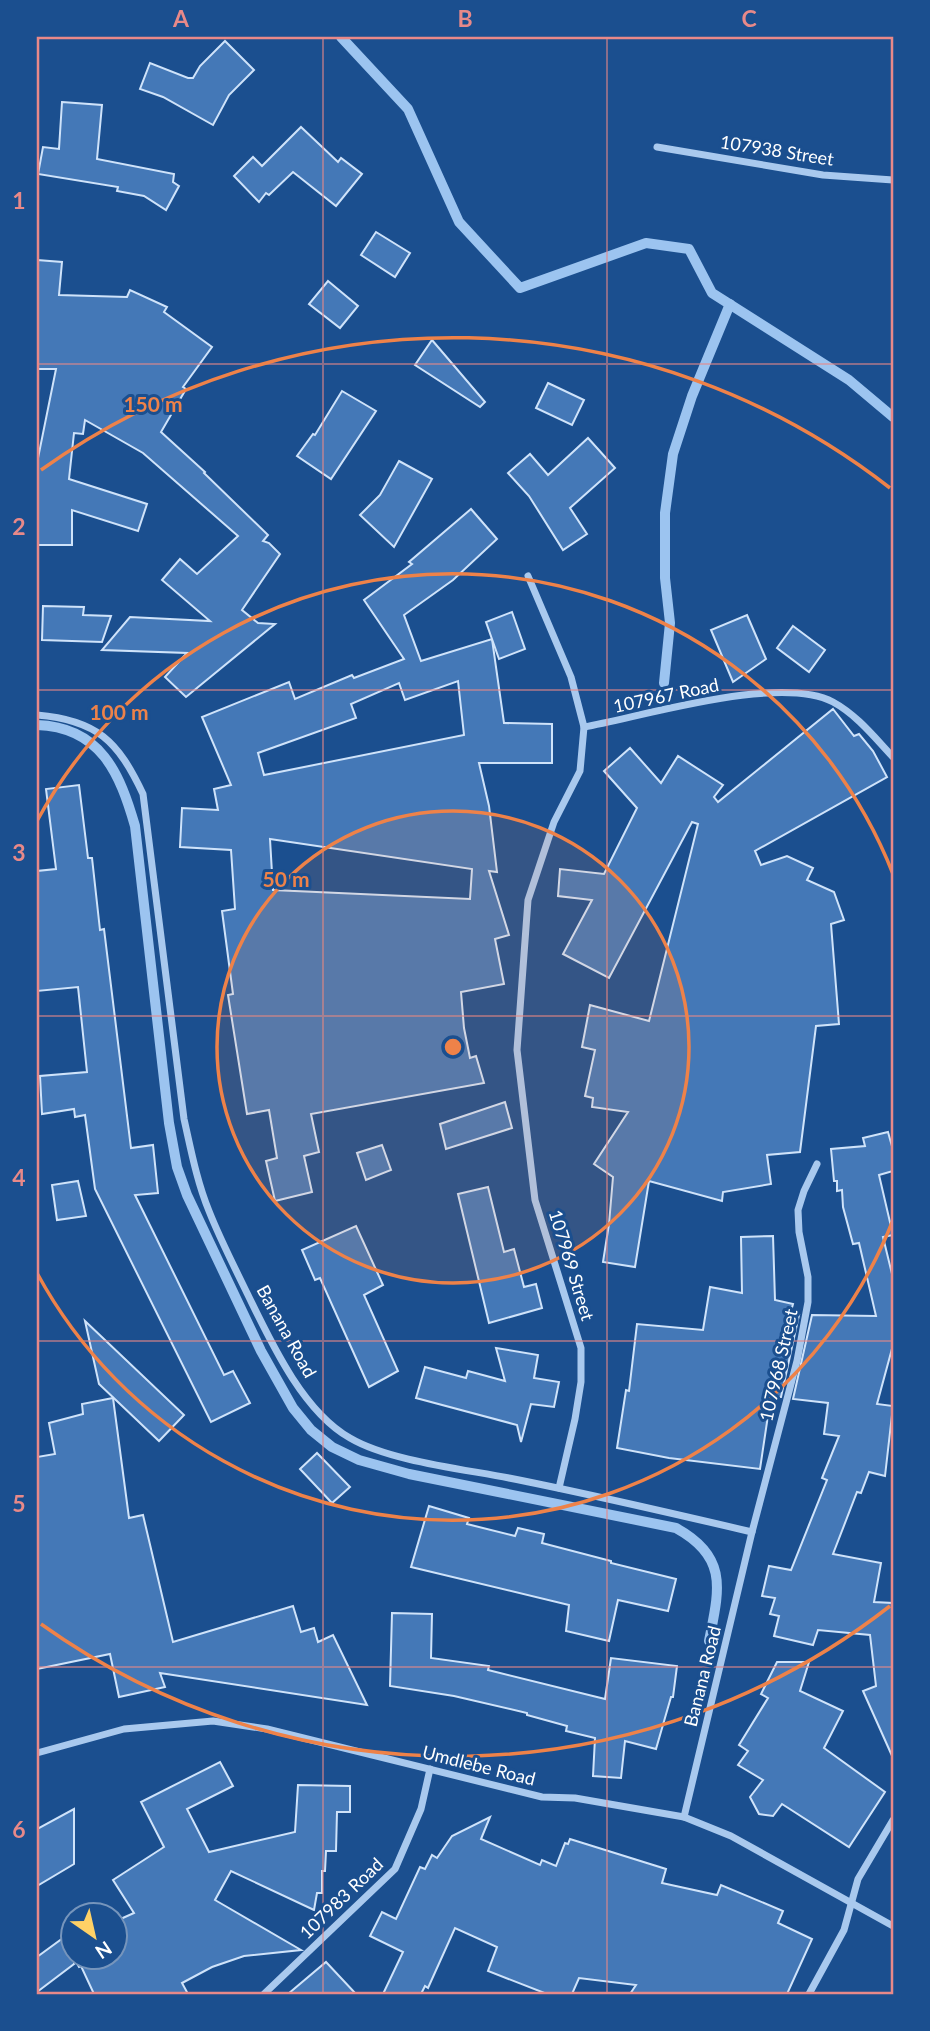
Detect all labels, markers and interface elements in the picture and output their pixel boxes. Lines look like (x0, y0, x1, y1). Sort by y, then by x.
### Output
text: A (172, 4, 190, 32)
text: B (457, 4, 473, 32)
text: C (741, 4, 757, 32)
street label: 107938 Street (719, 130, 836, 170)
text: 1 (12, 186, 26, 214)
text: 150 m (123, 391, 183, 416)
text: 2 (12, 512, 26, 540)
street label: 107967 Road (611, 673, 721, 717)
text: 100 m (89, 699, 149, 724)
text: 3 (12, 838, 26, 866)
text: 50 m (262, 866, 310, 891)
centre of rings (441, 1035, 465, 1059)
text: 4 (12, 1163, 26, 1191)
street label: 107969 Street (545, 1207, 599, 1324)
street label: Banana Road (252, 1281, 322, 1381)
street label: 107968 Street (754, 1306, 802, 1423)
text: 5 (12, 1489, 26, 1517)
street label: Banana Road (679, 1623, 725, 1729)
street label: Umdlebe Road (420, 1740, 538, 1790)
text: 6 (12, 1815, 26, 1843)
street label: 107983 Road (295, 1853, 387, 1943)
north arrow (60, 1902, 130, 1972)
text: N (91, 1937, 116, 1964)

